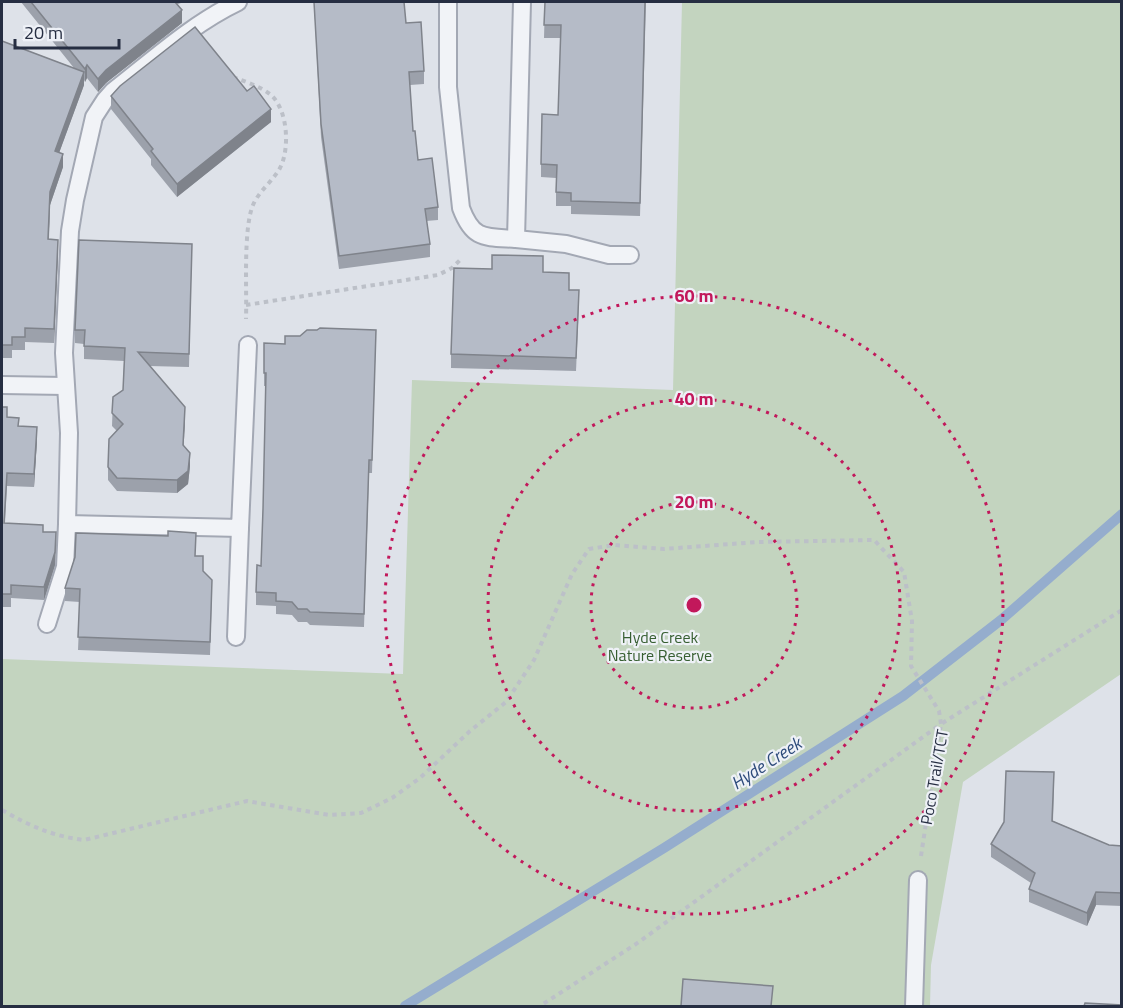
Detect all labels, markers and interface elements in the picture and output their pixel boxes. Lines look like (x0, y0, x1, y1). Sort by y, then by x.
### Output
scale bar (15, 12, 118, 50)
text: 20 m (24, 19, 63, 46)
text: 60 m (674, 282, 714, 309)
text: 40 m (674, 385, 714, 412)
text: 20 m (674, 488, 714, 515)
centre of rings (684, 595, 704, 615)
park label: Hyde Creek Nature Reserve (608, 625, 712, 667)
street label: Poco Trail/TCT (914, 727, 954, 827)
water label: Hyde Creek (725, 729, 808, 796)

